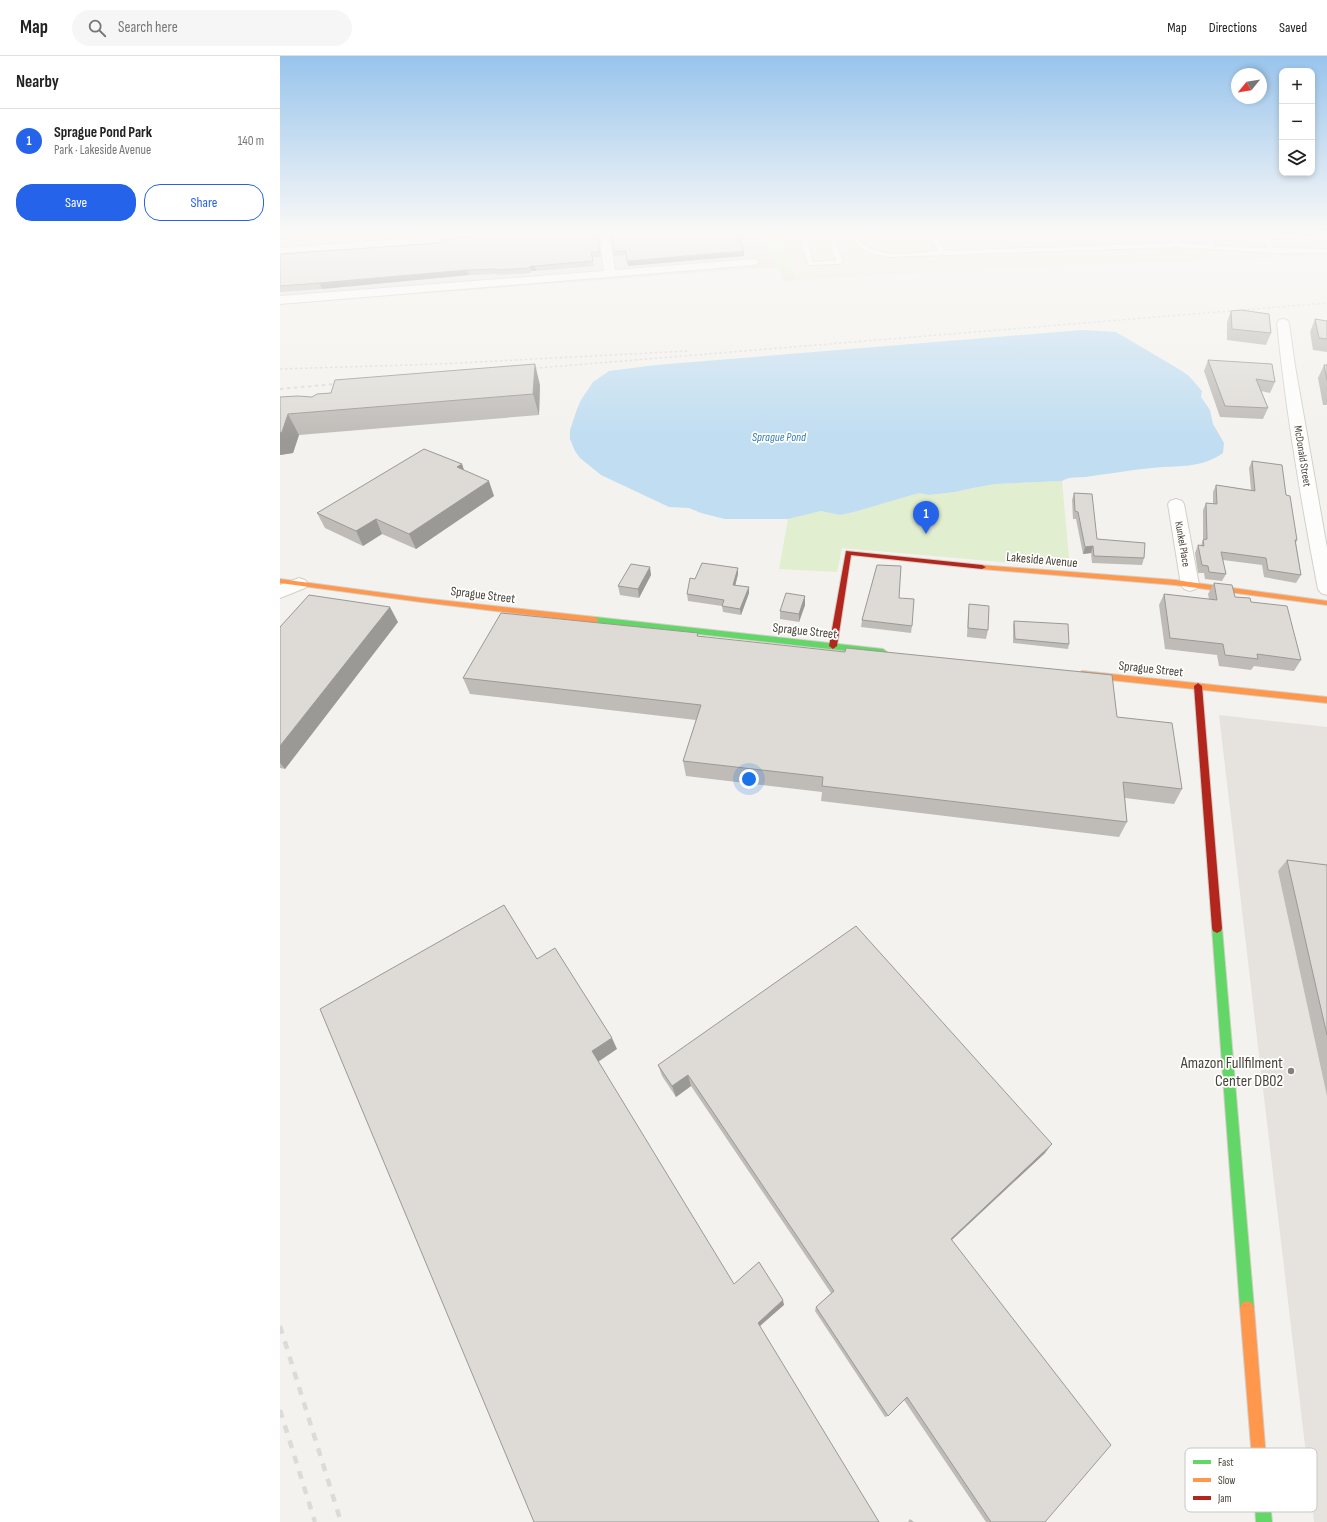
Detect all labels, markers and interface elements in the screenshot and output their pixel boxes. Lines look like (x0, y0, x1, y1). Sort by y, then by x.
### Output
search box (72, 10, 352, 46)
text: Map (20, 16, 48, 39)
icon: search (86, 17, 108, 39)
text: Search here (118, 18, 178, 37)
text: Map (1167, 19, 1187, 36)
text: Directions (1209, 19, 1257, 36)
text: Saved (1279, 19, 1307, 36)
north arrow (1231, 68, 1267, 104)
map controls (1279, 68, 1315, 176)
button: + (1279, 68, 1315, 104)
text: Nearby (16, 72, 59, 92)
button: − (1279, 104, 1315, 140)
text: Sprague Pond Park (54, 123, 152, 142)
text: 1 (26, 133, 32, 149)
text: 140 m (238, 133, 264, 149)
button: layers (1279, 140, 1315, 176)
text: Park · Lakeside Avenue (54, 142, 151, 158)
button: Save (16, 184, 136, 221)
button: Share (144, 184, 264, 221)
street label: McDonald Street (1291, 425, 1314, 488)
water label: Sprague Pond (752, 430, 807, 445)
pin: 1 (913, 501, 939, 534)
street label: Kunkel Place (1172, 520, 1193, 568)
street label: Lakeside Avenue (1006, 549, 1078, 571)
street label: Sprague Street (450, 583, 516, 607)
street label: Sprague Street (772, 620, 838, 642)
street label: Sprague Street (1118, 658, 1184, 680)
your location (739, 769, 759, 789)
place label: Amazon Fullfilment Center DB02 (1180, 1054, 1283, 1091)
marker: Amazon Fullfilment Center DB02 (1286, 1066, 1296, 1076)
legend (1185, 1448, 1317, 1512)
text: Fast (1218, 1456, 1234, 1469)
text: Slow (1218, 1474, 1235, 1487)
text: Jam (1217, 1492, 1232, 1505)

